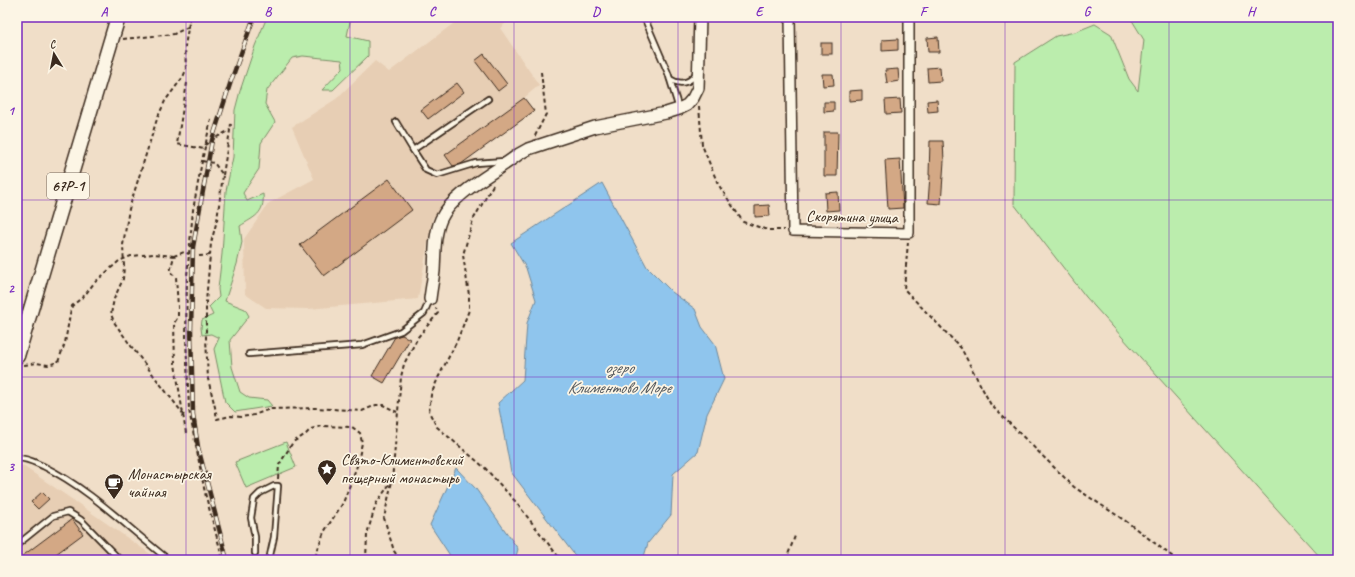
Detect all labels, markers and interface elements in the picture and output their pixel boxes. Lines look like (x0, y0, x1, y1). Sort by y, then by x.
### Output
text: A (101, 4, 109, 20)
text: B (265, 4, 273, 20)
text: C (429, 4, 437, 20)
text: D (592, 4, 601, 20)
text: E (756, 4, 765, 20)
text: F (920, 4, 929, 20)
text: G (1084, 4, 1092, 20)
text: H (1247, 4, 1257, 20)
north arrow (34, 34, 74, 74)
text: С (48, 37, 58, 52)
text: 1 (8, 103, 16, 119)
road number: 67Р-1 (47, 173, 89, 199)
street label: Скорятина улица (806, 206, 899, 228)
text: 2 (8, 281, 15, 297)
water label: озеро Климентово Море (567, 357, 673, 398)
place label: Свято-Климентовский пещерный монастырь (341, 450, 465, 488)
place icon: Свято-Климентовский пещерный монастырь (316, 458, 338, 486)
text: 3 (8, 459, 15, 475)
place label: Монастырская чайная (128, 464, 212, 502)
cafe icon: Монастырская чайная (103, 472, 125, 500)

